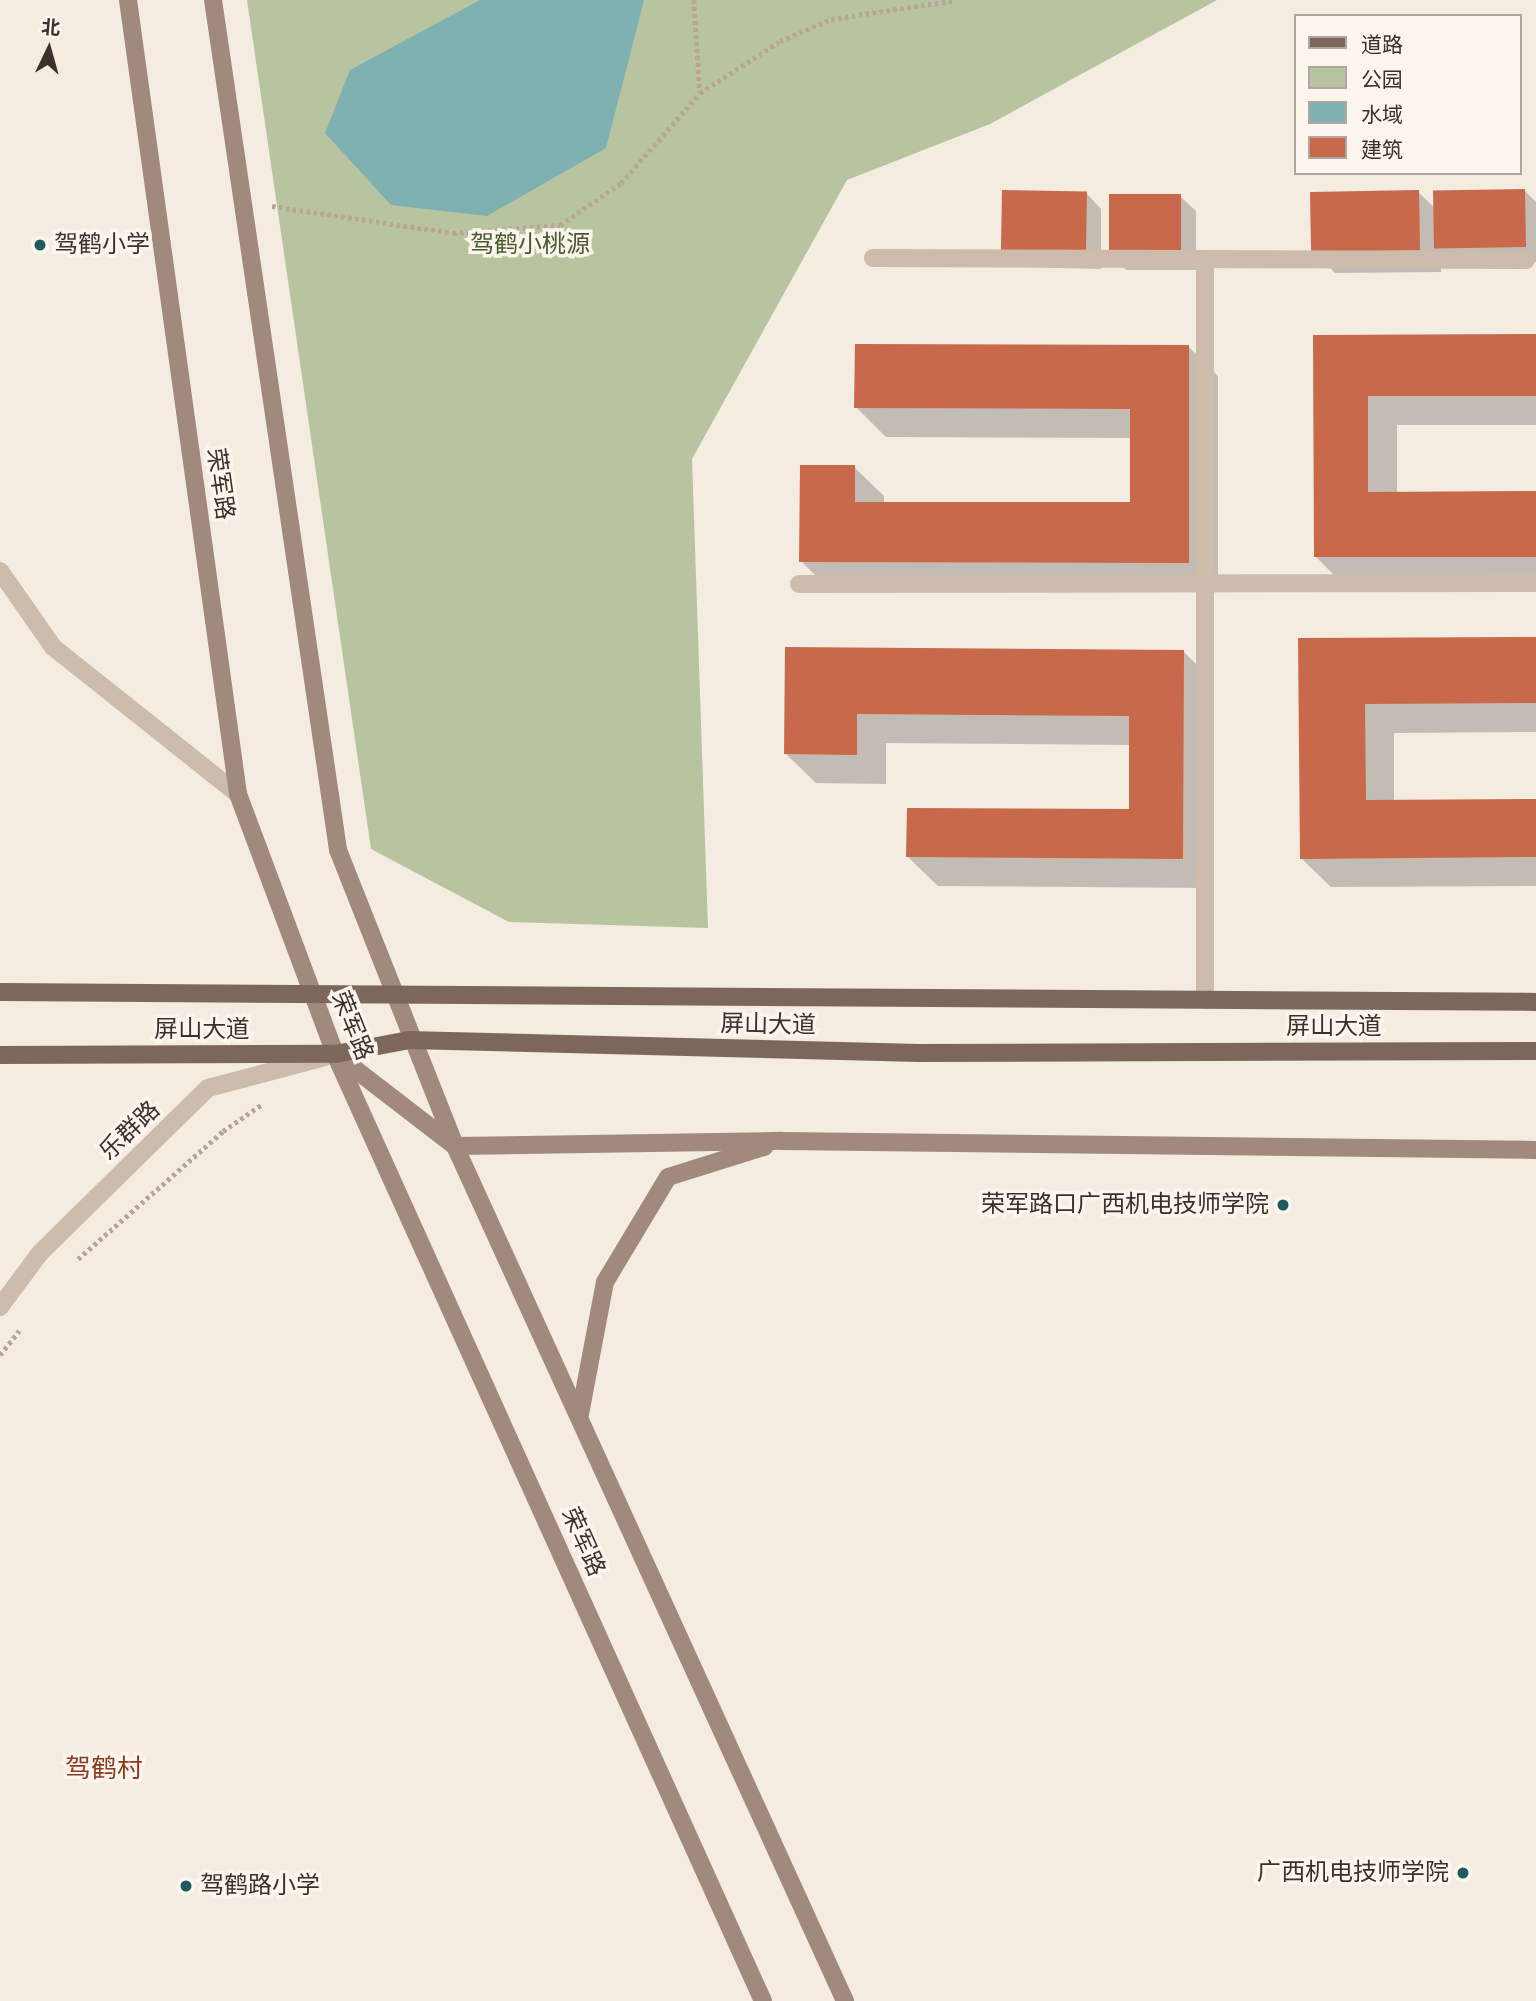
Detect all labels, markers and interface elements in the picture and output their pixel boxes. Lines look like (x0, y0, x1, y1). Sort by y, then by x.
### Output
north arrow (14, 14, 84, 84)
legend (1294, 14, 1522, 175)
text: 北 (40, 15, 61, 40)
text: 道路 (1361, 32, 1403, 57)
text: 公园 (1361, 67, 1403, 92)
text: 水域 (1361, 102, 1403, 127)
text: 建筑 (1361, 137, 1403, 162)
place label: 驾鹤小学 (54, 231, 150, 259)
park label: 驾鹤小桃源 (470, 231, 590, 259)
marker: 驾鹤小学 (32, 237, 48, 253)
street label: 荣军路 (201, 446, 239, 522)
street label: 荣军路 (325, 987, 379, 1065)
street label: 屏山大道 (720, 1010, 816, 1040)
street label: 屏山大道 (1286, 1013, 1382, 1041)
street label: 屏山大道 (154, 1016, 250, 1044)
street label: 乐群路 (94, 1096, 166, 1166)
place label: 荣军路口广西机电技师学院 (981, 1191, 1269, 1219)
marker: 荣军路口广西机电技师学院 (1275, 1197, 1291, 1213)
street label: 荣军路 (555, 1503, 611, 1581)
district label: 驾鹤村 (65, 1753, 143, 1785)
place label: 广西机电技师学院 (1257, 1859, 1449, 1887)
marker: 广西机电技师学院 (1455, 1865, 1471, 1881)
place label: 驾鹤路小学 (200, 1872, 320, 1900)
marker: 驾鹤路小学 (178, 1878, 194, 1894)

